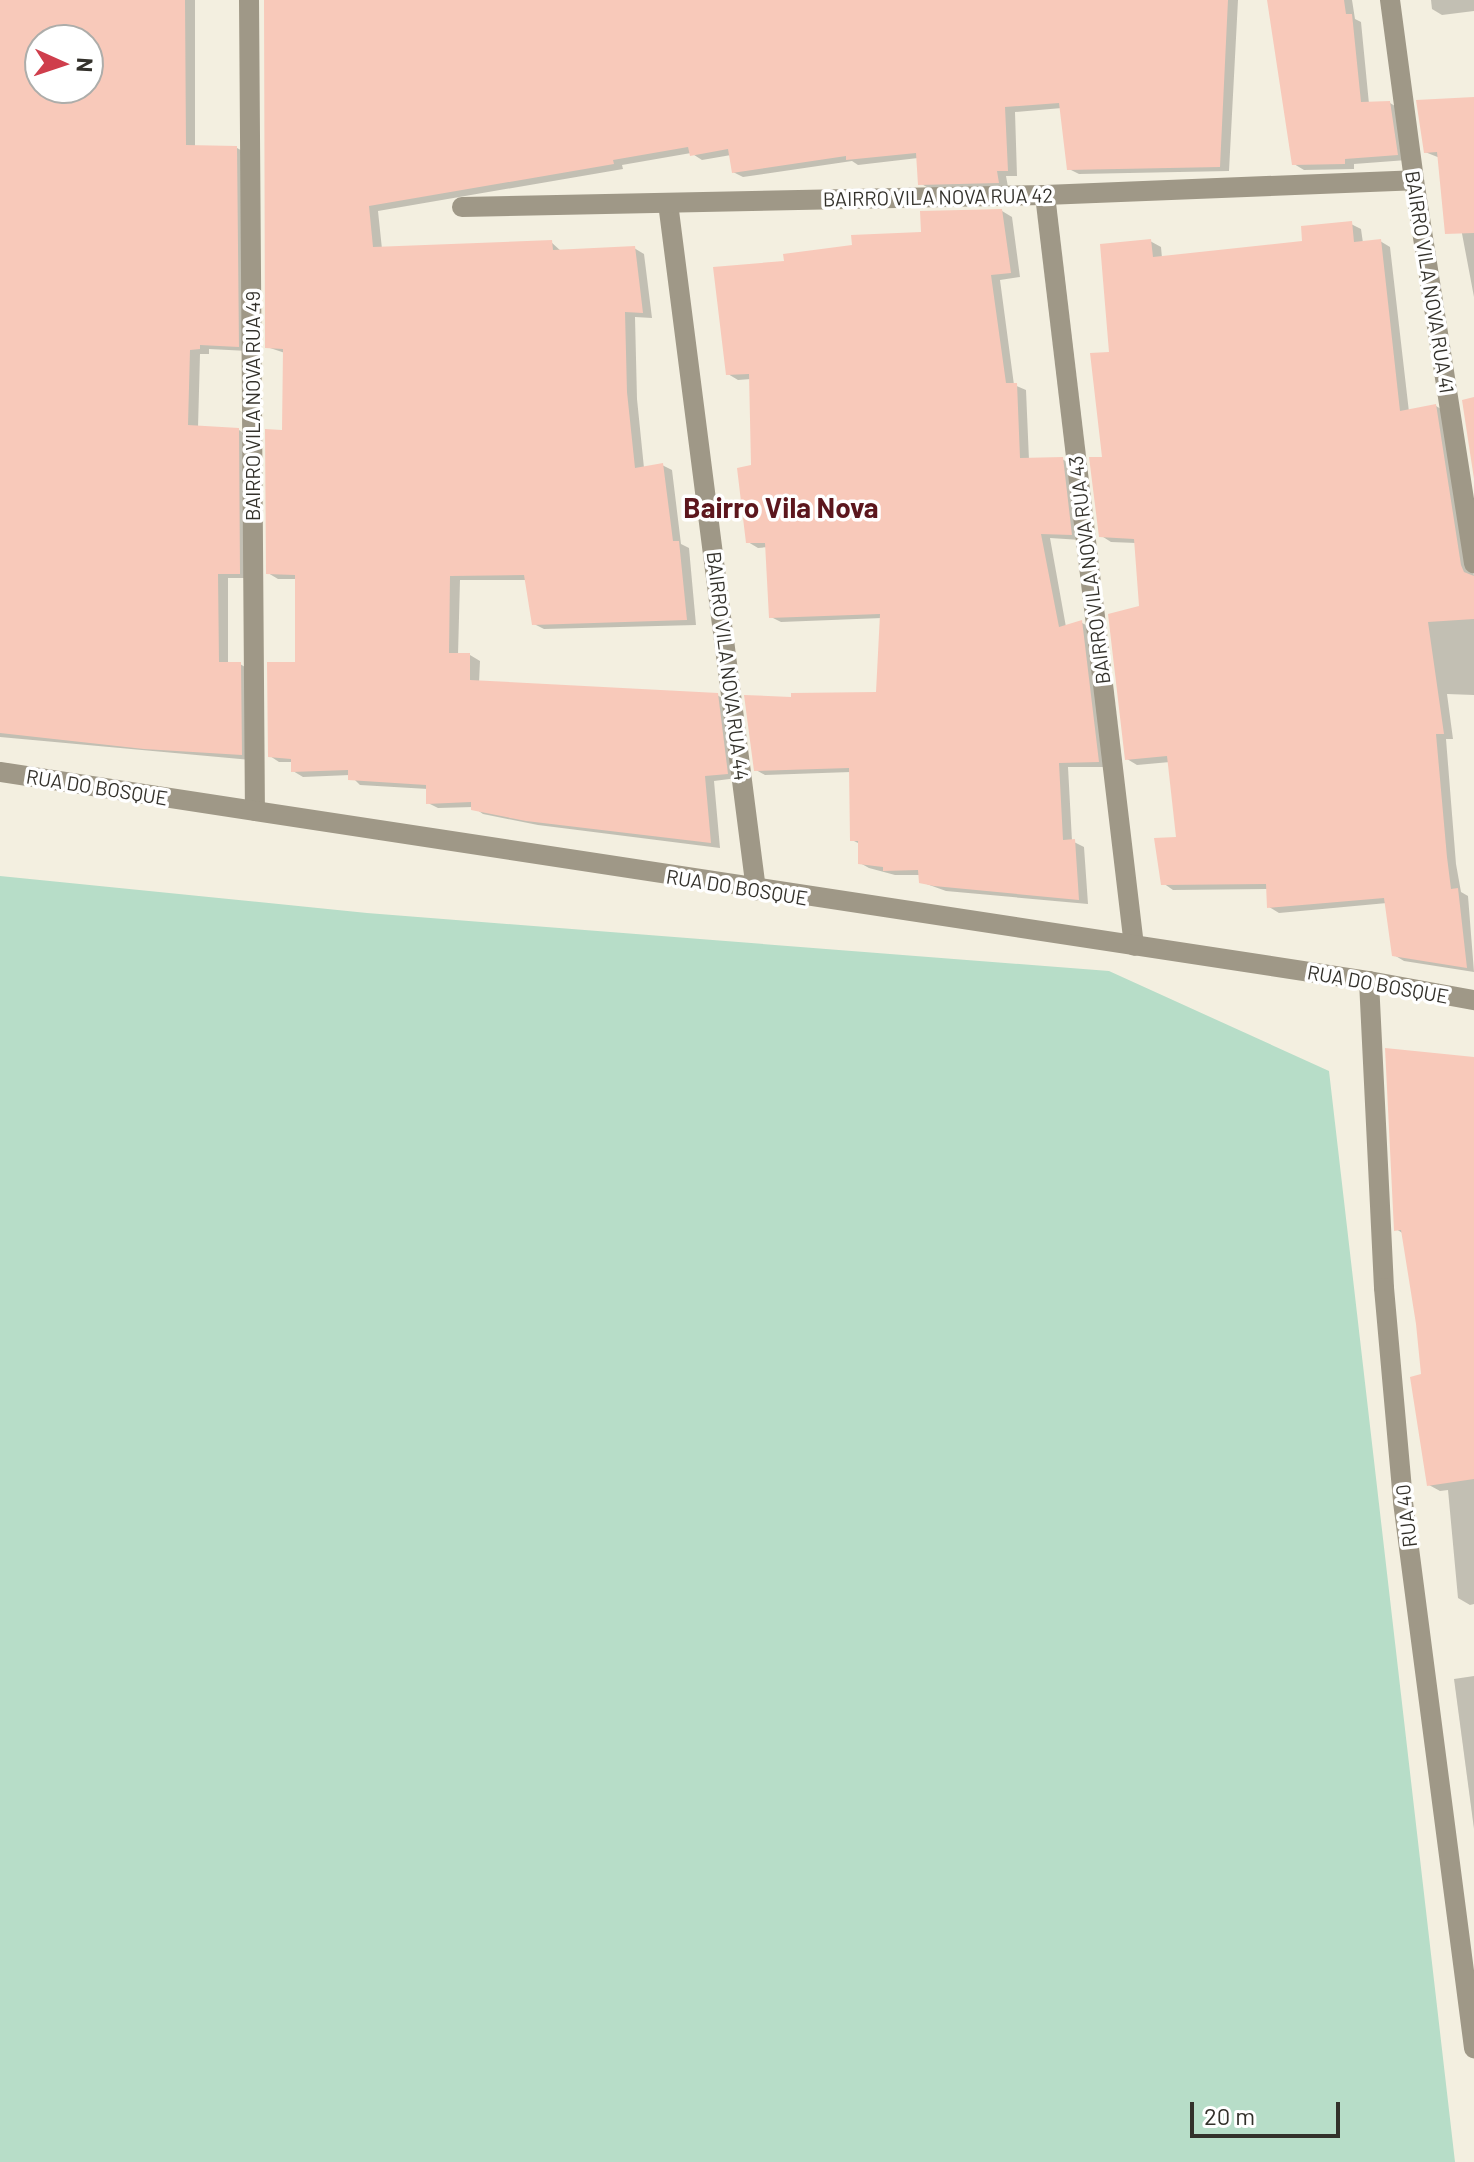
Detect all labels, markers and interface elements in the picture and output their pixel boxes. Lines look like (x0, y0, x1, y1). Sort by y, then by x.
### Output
north arrow (24, 24, 104, 104)
text: N (73, 57, 99, 73)
street label: BAIRRO VILA NOVA RUA 41 (1401, 169, 1459, 395)
street label: BAIRRO VILA NOVA RUA 42 (823, 183, 1053, 211)
street label: BAIRRO VILA NOVA RUA 49 (240, 291, 264, 521)
street label: BAIRRO VILA NOVA RUA 43 (1063, 454, 1115, 686)
district label: Bairro Vila Nova (683, 490, 879, 524)
street label: BAIRRO VILA NOVA RUA 44 (702, 550, 754, 782)
street label: RUA DO BOSQUE (24, 764, 170, 810)
street label: RUA DO BOSQUE (664, 864, 810, 910)
street label: RUA DO BOSQUE (1305, 960, 1451, 1008)
street label: RUA 40 (1390, 1483, 1422, 1549)
scale bar (1194, 2086, 1344, 2136)
text: 20 m (1204, 2101, 1255, 2130)

